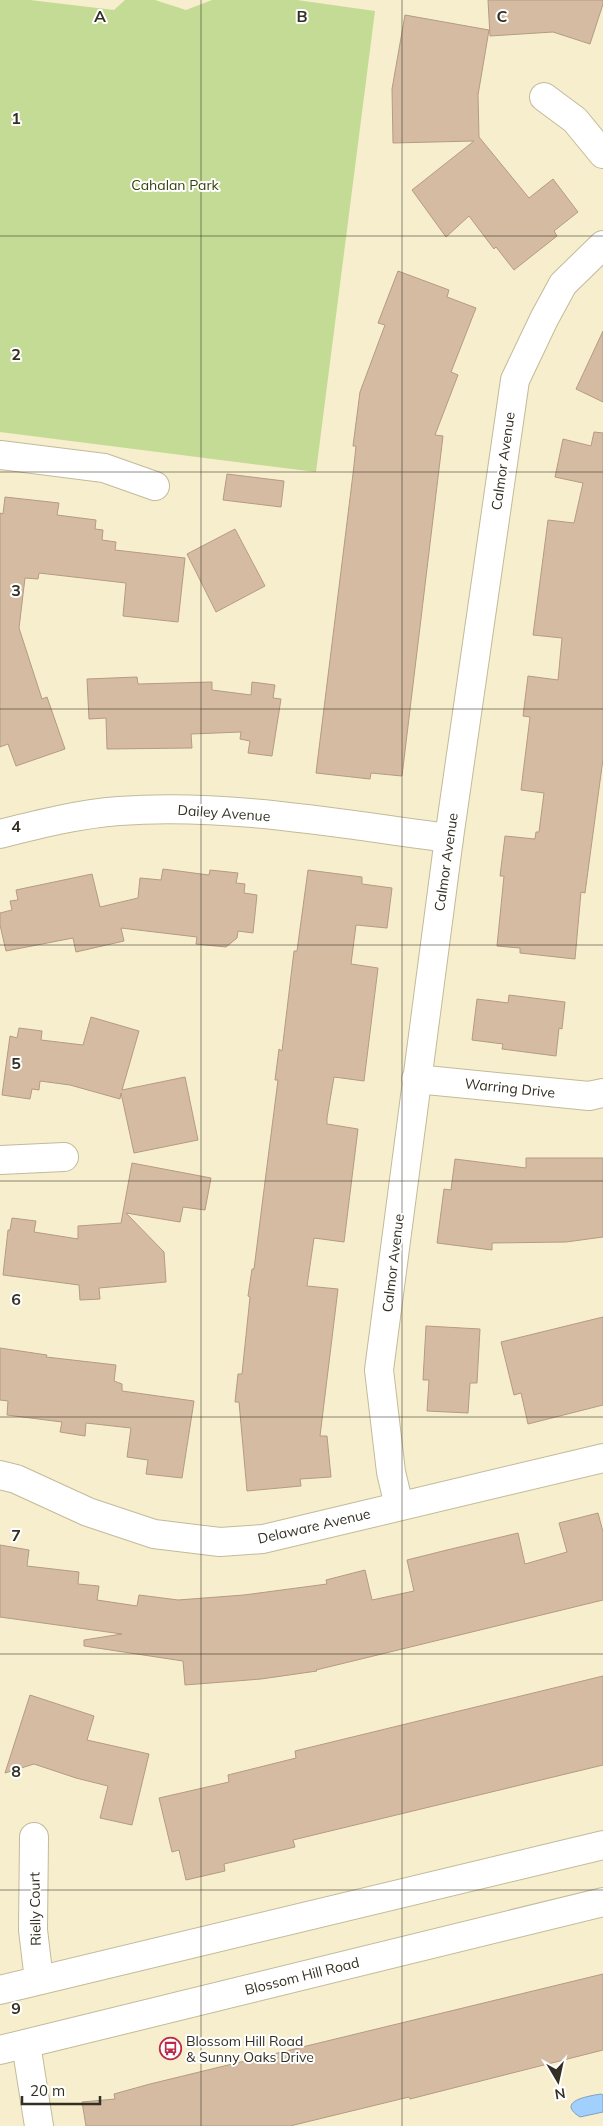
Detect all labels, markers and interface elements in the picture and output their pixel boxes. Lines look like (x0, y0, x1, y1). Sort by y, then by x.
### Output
text: A (94, 6, 106, 26)
text: B (296, 6, 308, 26)
text: C (497, 6, 508, 26)
text: 1 (11, 108, 21, 128)
park label: Cahalan Park (131, 176, 219, 194)
text: 2 (11, 344, 21, 364)
street label: Calmor Avenue (487, 411, 519, 511)
text: 3 (11, 580, 21, 600)
street label: Dailey Avenue (177, 801, 271, 825)
street label: Calmor Avenue (430, 812, 462, 912)
text: 4 (11, 816, 21, 836)
text: 5 (11, 1053, 21, 1073)
street label: Warring Drive (464, 1074, 556, 1102)
street label: Calmor Avenue (378, 1213, 408, 1313)
text: 6 (11, 1289, 21, 1309)
street label: Delaware Avenue (256, 1504, 372, 1548)
text: 7 (11, 1525, 21, 1545)
text: 8 (11, 1761, 21, 1781)
street label: Rielly Court (25, 1872, 45, 1946)
street label: Blossom Hill Road (243, 1953, 361, 1999)
text: 9 (11, 1998, 21, 2018)
place label: Blossom Hill Road & Sunny Oaks Drive (186, 2032, 314, 2066)
bus stop icon: Blossom Hill Road & Sunny Oaks Drive (158, 2037, 182, 2061)
north arrow (533, 2056, 583, 2106)
scale bar (22, 2074, 100, 2106)
text: 20 m (30, 2081, 65, 2100)
text: N (553, 2084, 567, 2104)

